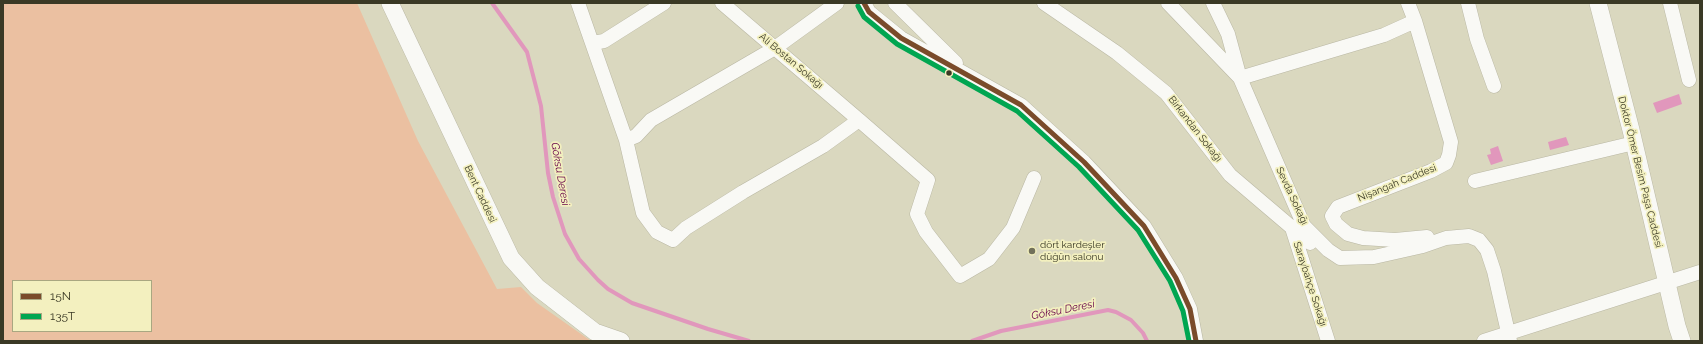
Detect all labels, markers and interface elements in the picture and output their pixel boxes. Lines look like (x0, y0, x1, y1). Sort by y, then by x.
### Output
street label: Ali Bostan Sokağı (757, 31, 825, 91)
unlabelled marker (944, 68, 954, 78)
street label: Birkandan Sokağı (1166, 94, 1224, 164)
street label: Doktor Ömer Besim Paşa Caddesi (1615, 95, 1665, 249)
water label: Göksu Deresi (548, 141, 572, 207)
street label: Nişangah Caddesi (1356, 162, 1438, 204)
street label: Bent Caddesi (461, 163, 499, 225)
street label: Sevda Sokaḡı (1273, 165, 1311, 227)
place label: dört kardeşler düğün salonu (1040, 239, 1105, 262)
street label: Saraybahçe Sokağı (1291, 240, 1329, 328)
marker: dört kardeşler düğün salonu (1027, 246, 1037, 256)
legend (12, 280, 152, 332)
text: 15N (50, 289, 71, 303)
water label: Göksu Deresi (1030, 297, 1096, 323)
text: 135T (50, 309, 75, 323)

